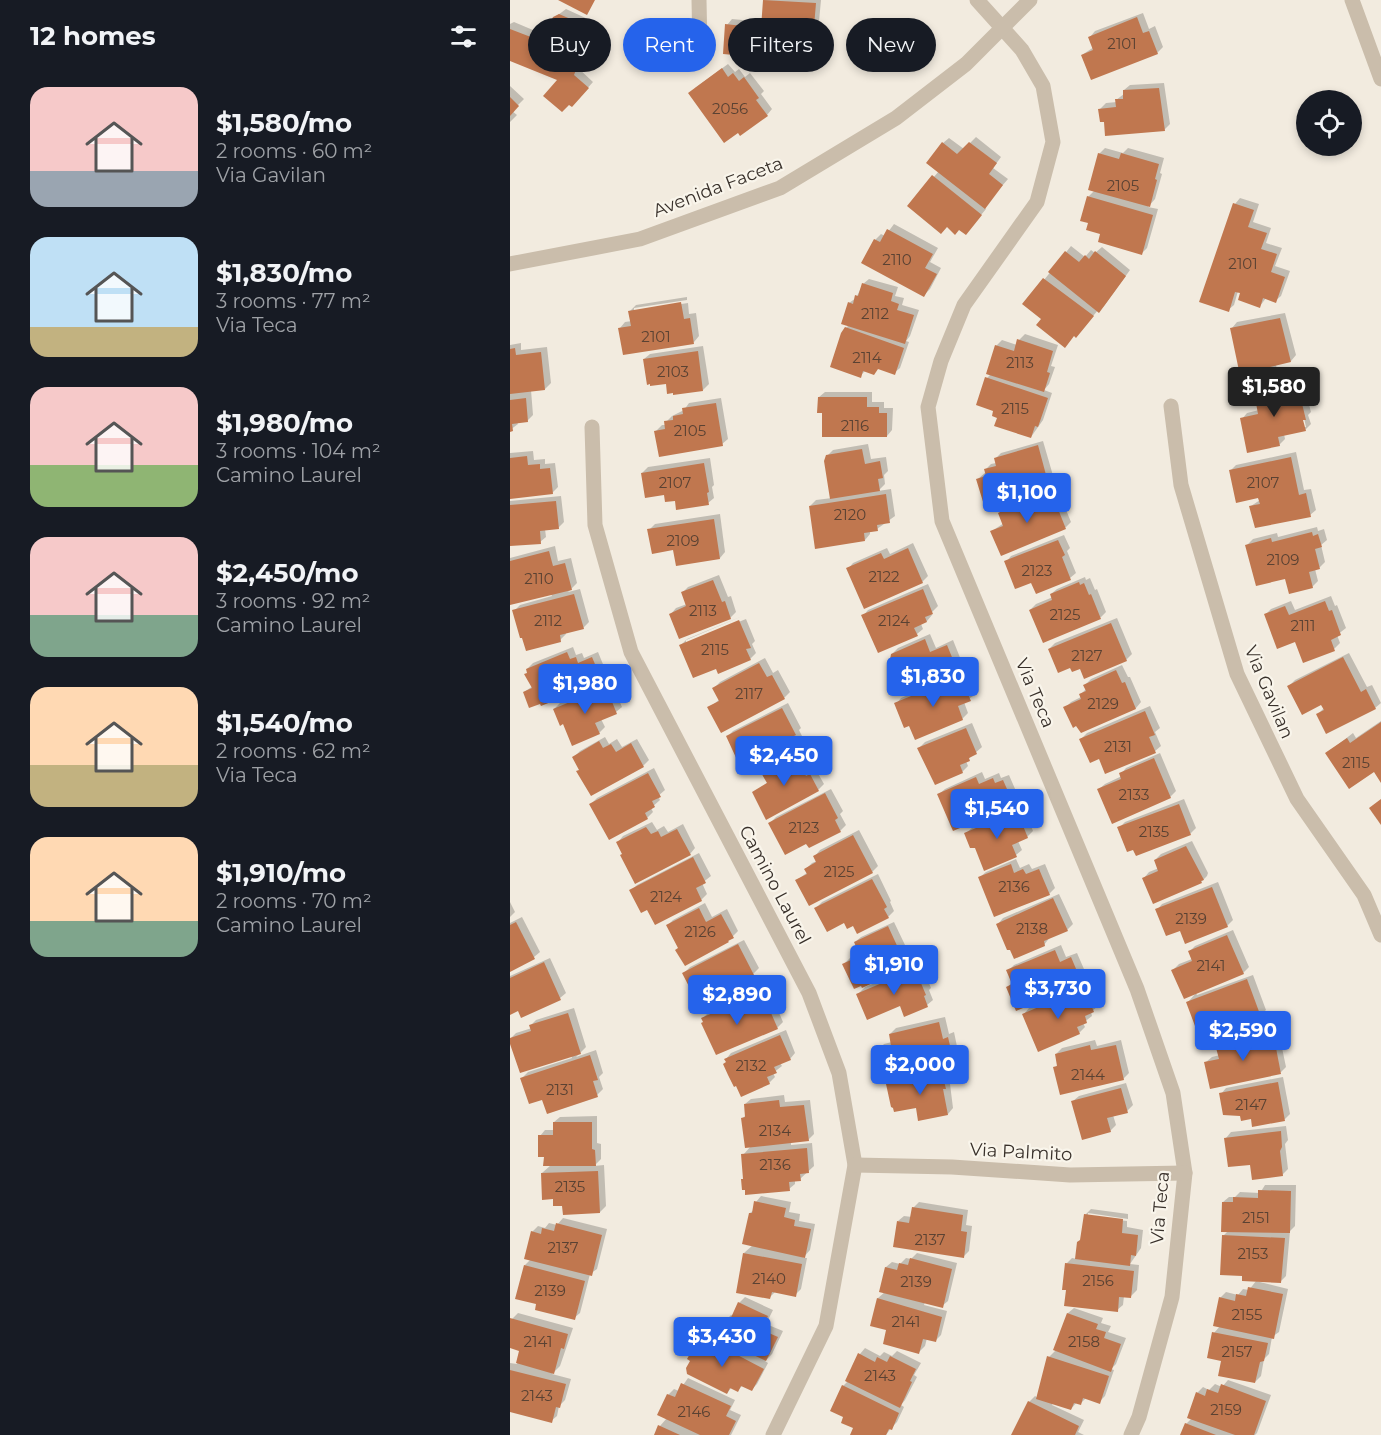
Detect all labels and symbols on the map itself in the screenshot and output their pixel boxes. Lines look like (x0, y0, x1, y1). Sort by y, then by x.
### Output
house number: 2101 (1107, 34, 1137, 53)
house number: 2056 (712, 99, 748, 118)
street label: Avenida Faceta (650, 152, 786, 222)
house number: 2105 (1107, 176, 1139, 195)
house number: 2110 (882, 250, 912, 269)
house number: 2101 (1228, 254, 1258, 273)
house number: 2112 (861, 304, 889, 323)
house number: 2101 (641, 327, 671, 346)
house number: 2114 (852, 348, 882, 367)
house number: 2113 (1006, 353, 1034, 372)
house number: 2103 (657, 362, 689, 381)
pin: $1,580 (1225, 367, 1323, 418)
house number: 2115 (1001, 399, 1029, 418)
house number: 2116 (841, 416, 869, 435)
house number: 2105 (674, 421, 706, 440)
house number: 2107 (659, 473, 691, 492)
pin: $1,100 (978, 473, 1076, 524)
house number: 2107 (1247, 473, 1279, 492)
house number: 2120 (834, 505, 866, 524)
house number: 2109 (666, 531, 700, 550)
house number: 2109 (1266, 550, 1300, 569)
house number: 2123 (1022, 561, 1052, 580)
house number: 2122 (869, 567, 899, 586)
house number: 2110 (524, 569, 554, 588)
house number: 2113 (689, 601, 717, 620)
house number: 2125 (1050, 605, 1080, 624)
house number: 2112 (534, 611, 562, 630)
house number: 2124 (878, 611, 910, 630)
house number: 2111 (1291, 616, 1315, 635)
house number: 2115 (701, 640, 729, 659)
street label: Via Gavilan (1240, 642, 1298, 742)
house number: 2127 (1071, 646, 1103, 665)
street label: Via Teca (1011, 655, 1059, 731)
pin: $1,830 (884, 657, 982, 708)
pin: $1,980 (536, 664, 634, 715)
house number: 2117 (735, 684, 763, 703)
house number: 2129 (1087, 694, 1119, 713)
pin: $2,450 (735, 736, 833, 787)
house number: 2131 (1104, 737, 1132, 756)
house number: 2115 (1342, 753, 1370, 772)
house number: 2133 (1119, 785, 1149, 804)
pin: $1,540 (948, 789, 1046, 840)
house number: 2123 (789, 818, 819, 837)
street label: Camino Laurel (734, 822, 816, 948)
house number: 2135 (1139, 822, 1169, 841)
house number: 2125 (824, 862, 854, 881)
house number: 2136 (998, 877, 1030, 896)
house number: 2124 (650, 887, 682, 906)
house number: 2139 (1175, 909, 1207, 928)
house number: 2138 (1016, 919, 1048, 938)
house number: 2126 (684, 922, 716, 941)
pin: $1,910 (845, 945, 943, 996)
house number: 2141 (1197, 956, 1225, 975)
pin: $3,730 (1009, 969, 1107, 1020)
pin: $2,890 (688, 975, 786, 1026)
pin: $2,590 (1194, 1011, 1292, 1062)
pin: $2,000 (871, 1045, 969, 1096)
house number: 2132 (736, 1056, 766, 1075)
house number: 2144 (1071, 1065, 1105, 1084)
house number: 2131 (546, 1080, 574, 1099)
house number: 2147 (1235, 1095, 1267, 1114)
house number: 2134 (759, 1121, 791, 1140)
street label: Via Palmito (969, 1138, 1073, 1166)
house number: 2136 (759, 1155, 791, 1174)
street label: Via Teca (1146, 1170, 1174, 1246)
house number: 2135 (555, 1177, 585, 1196)
house number: 2151 (1242, 1208, 1270, 1227)
house number: 2137 (914, 1230, 946, 1249)
house number: 2137 (547, 1238, 579, 1257)
house number: 2153 (1238, 1244, 1268, 1263)
house number: 2140 (752, 1269, 786, 1288)
house number: 2156 (1082, 1271, 1114, 1290)
house number: 2139 (900, 1272, 932, 1291)
house number: 2139 (534, 1281, 566, 1300)
house number: 2155 (1232, 1305, 1262, 1324)
house number: 2141 (892, 1312, 920, 1331)
pin: $3,430 (673, 1317, 771, 1368)
house number: 2141 (524, 1332, 552, 1351)
house number: 2158 (1068, 1332, 1100, 1351)
house number: 2157 (1221, 1342, 1253, 1361)
house number: 2143 (864, 1366, 896, 1385)
house number: 2143 (521, 1386, 553, 1405)
house number: 2159 (1210, 1400, 1242, 1419)
house number: 2146 (678, 1402, 711, 1421)

